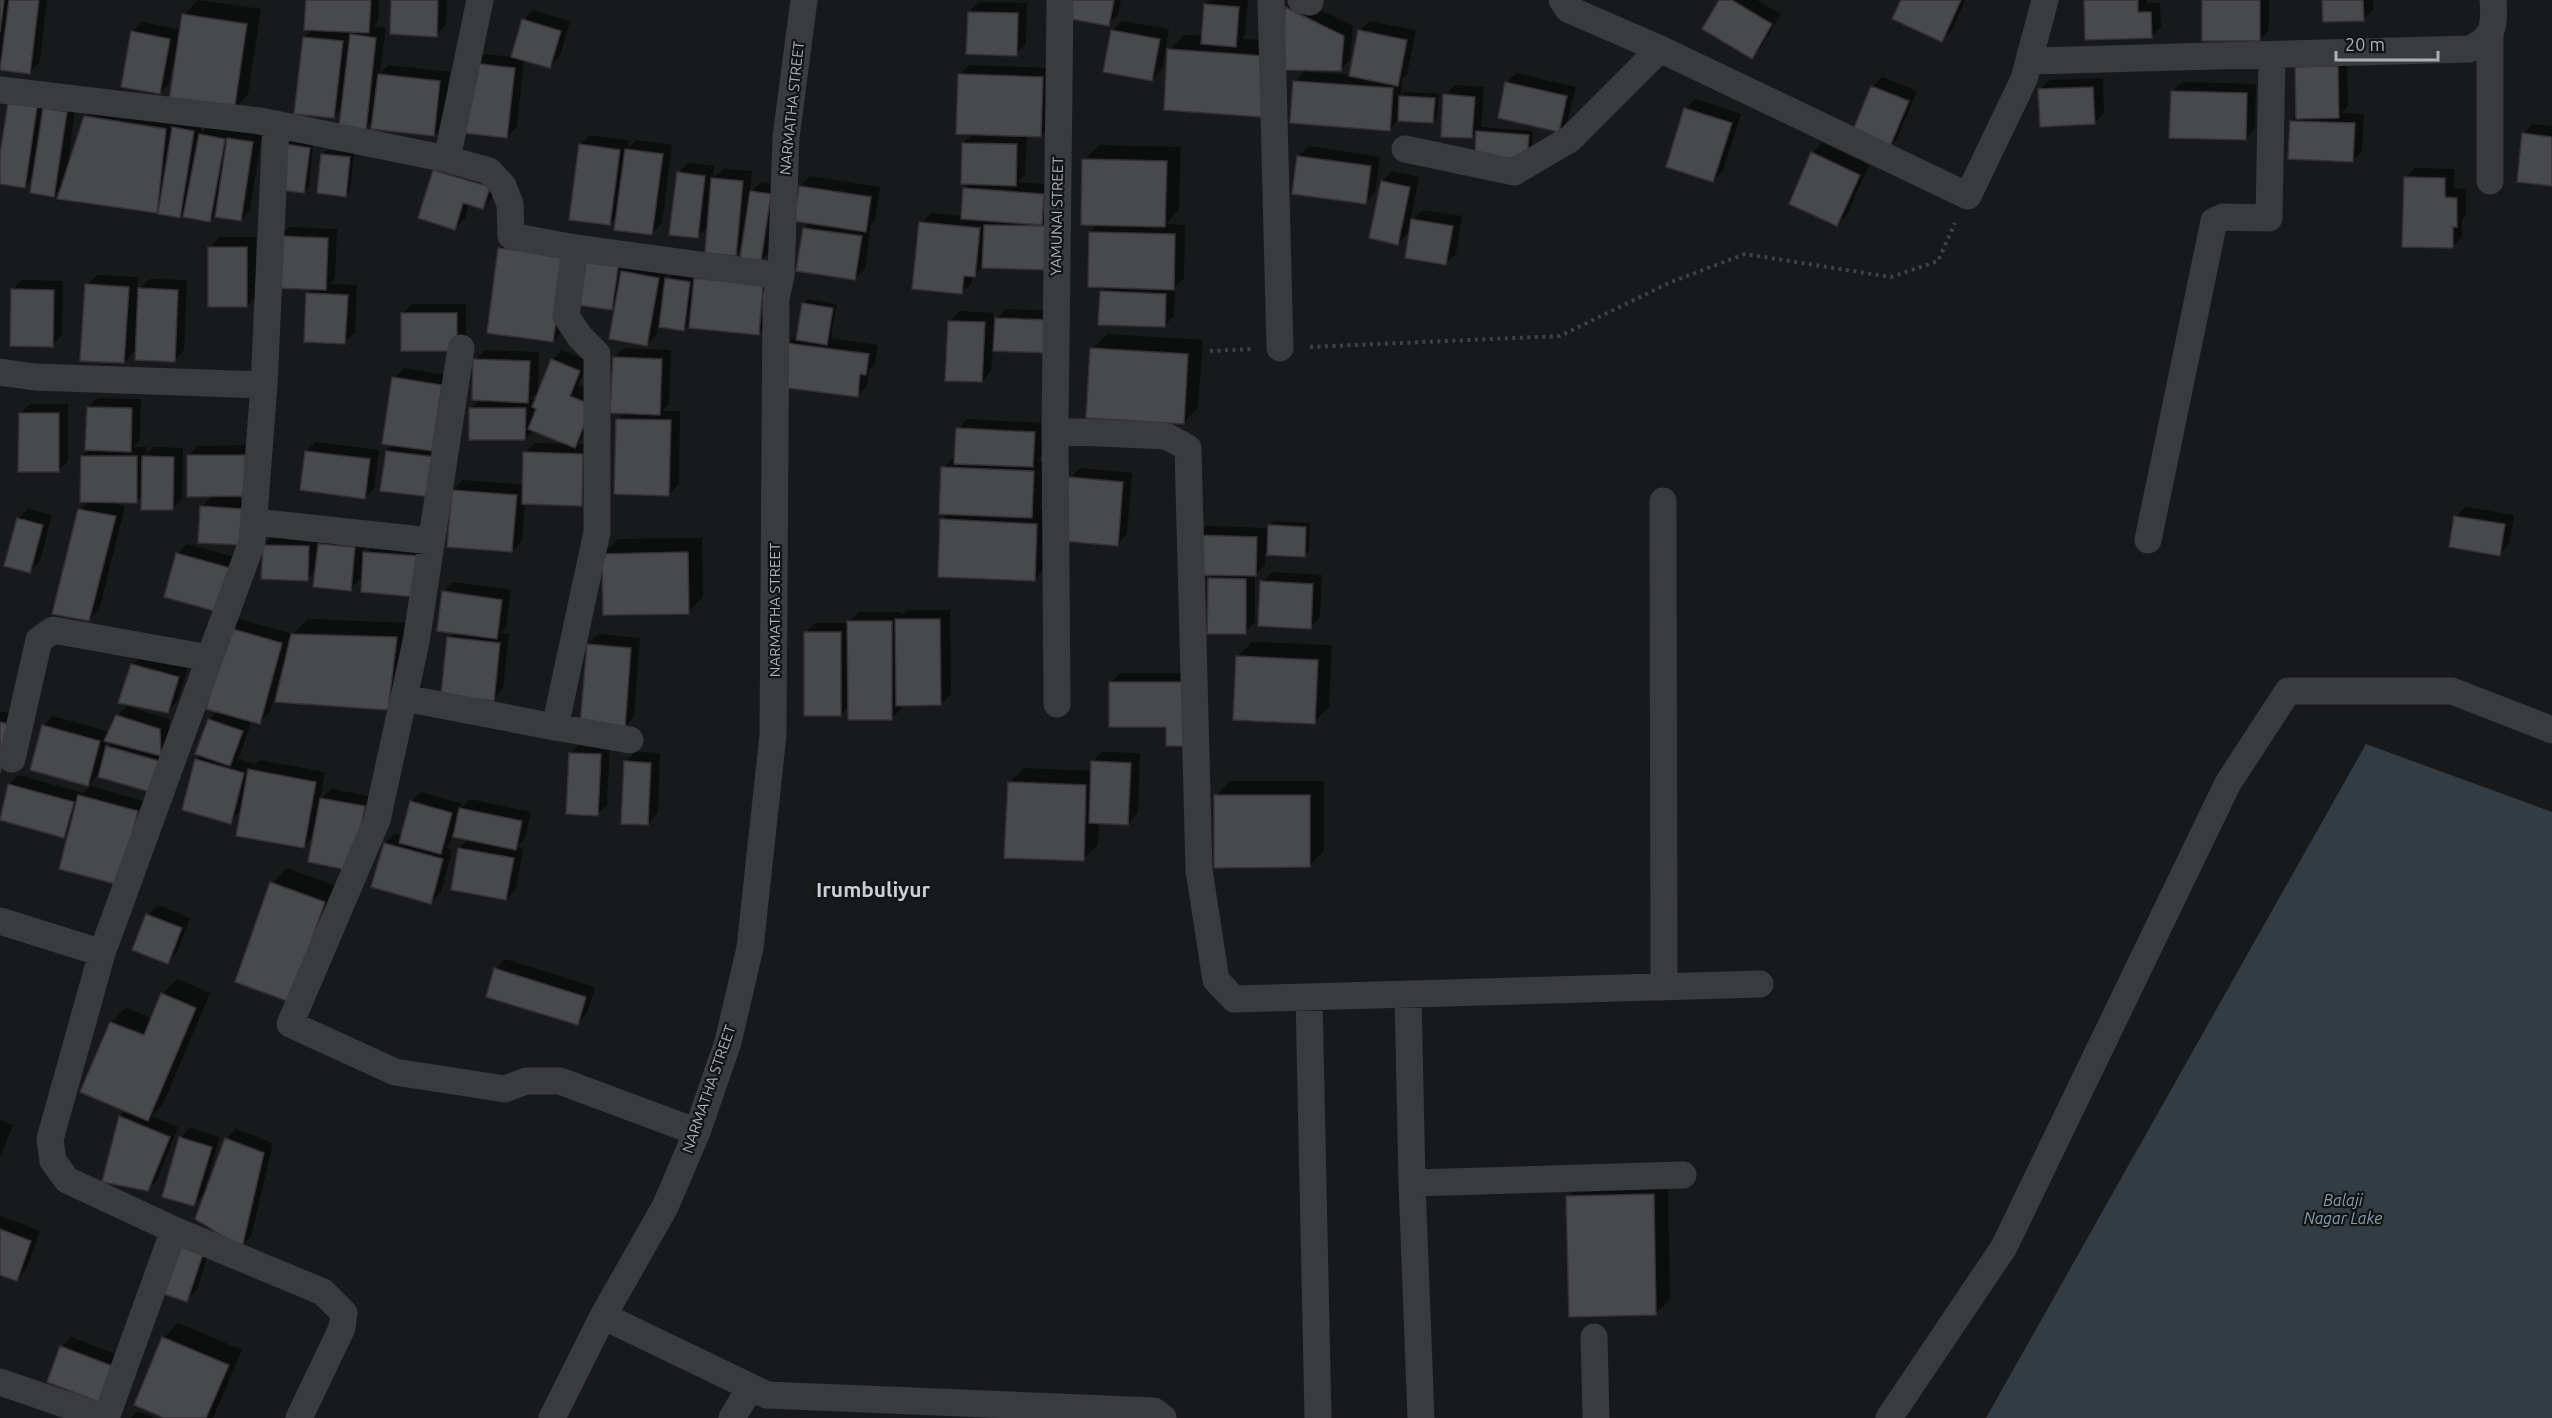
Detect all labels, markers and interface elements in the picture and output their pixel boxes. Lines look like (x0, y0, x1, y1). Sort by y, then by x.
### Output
scale bar (2336, 24, 2438, 62)
text: 20 m (2345, 34, 2385, 54)
street label: NARMATHA STREET (776, 40, 807, 176)
street label: YAMUNAI STREET (1047, 156, 1066, 276)
street label: NARMATHA STREET (766, 542, 783, 677)
district label: Irumbuliyur (816, 877, 930, 901)
street label: NARMATHA STREET (679, 1022, 739, 1155)
water label: Balaji Nagar Lake (2304, 1191, 2382, 1227)

